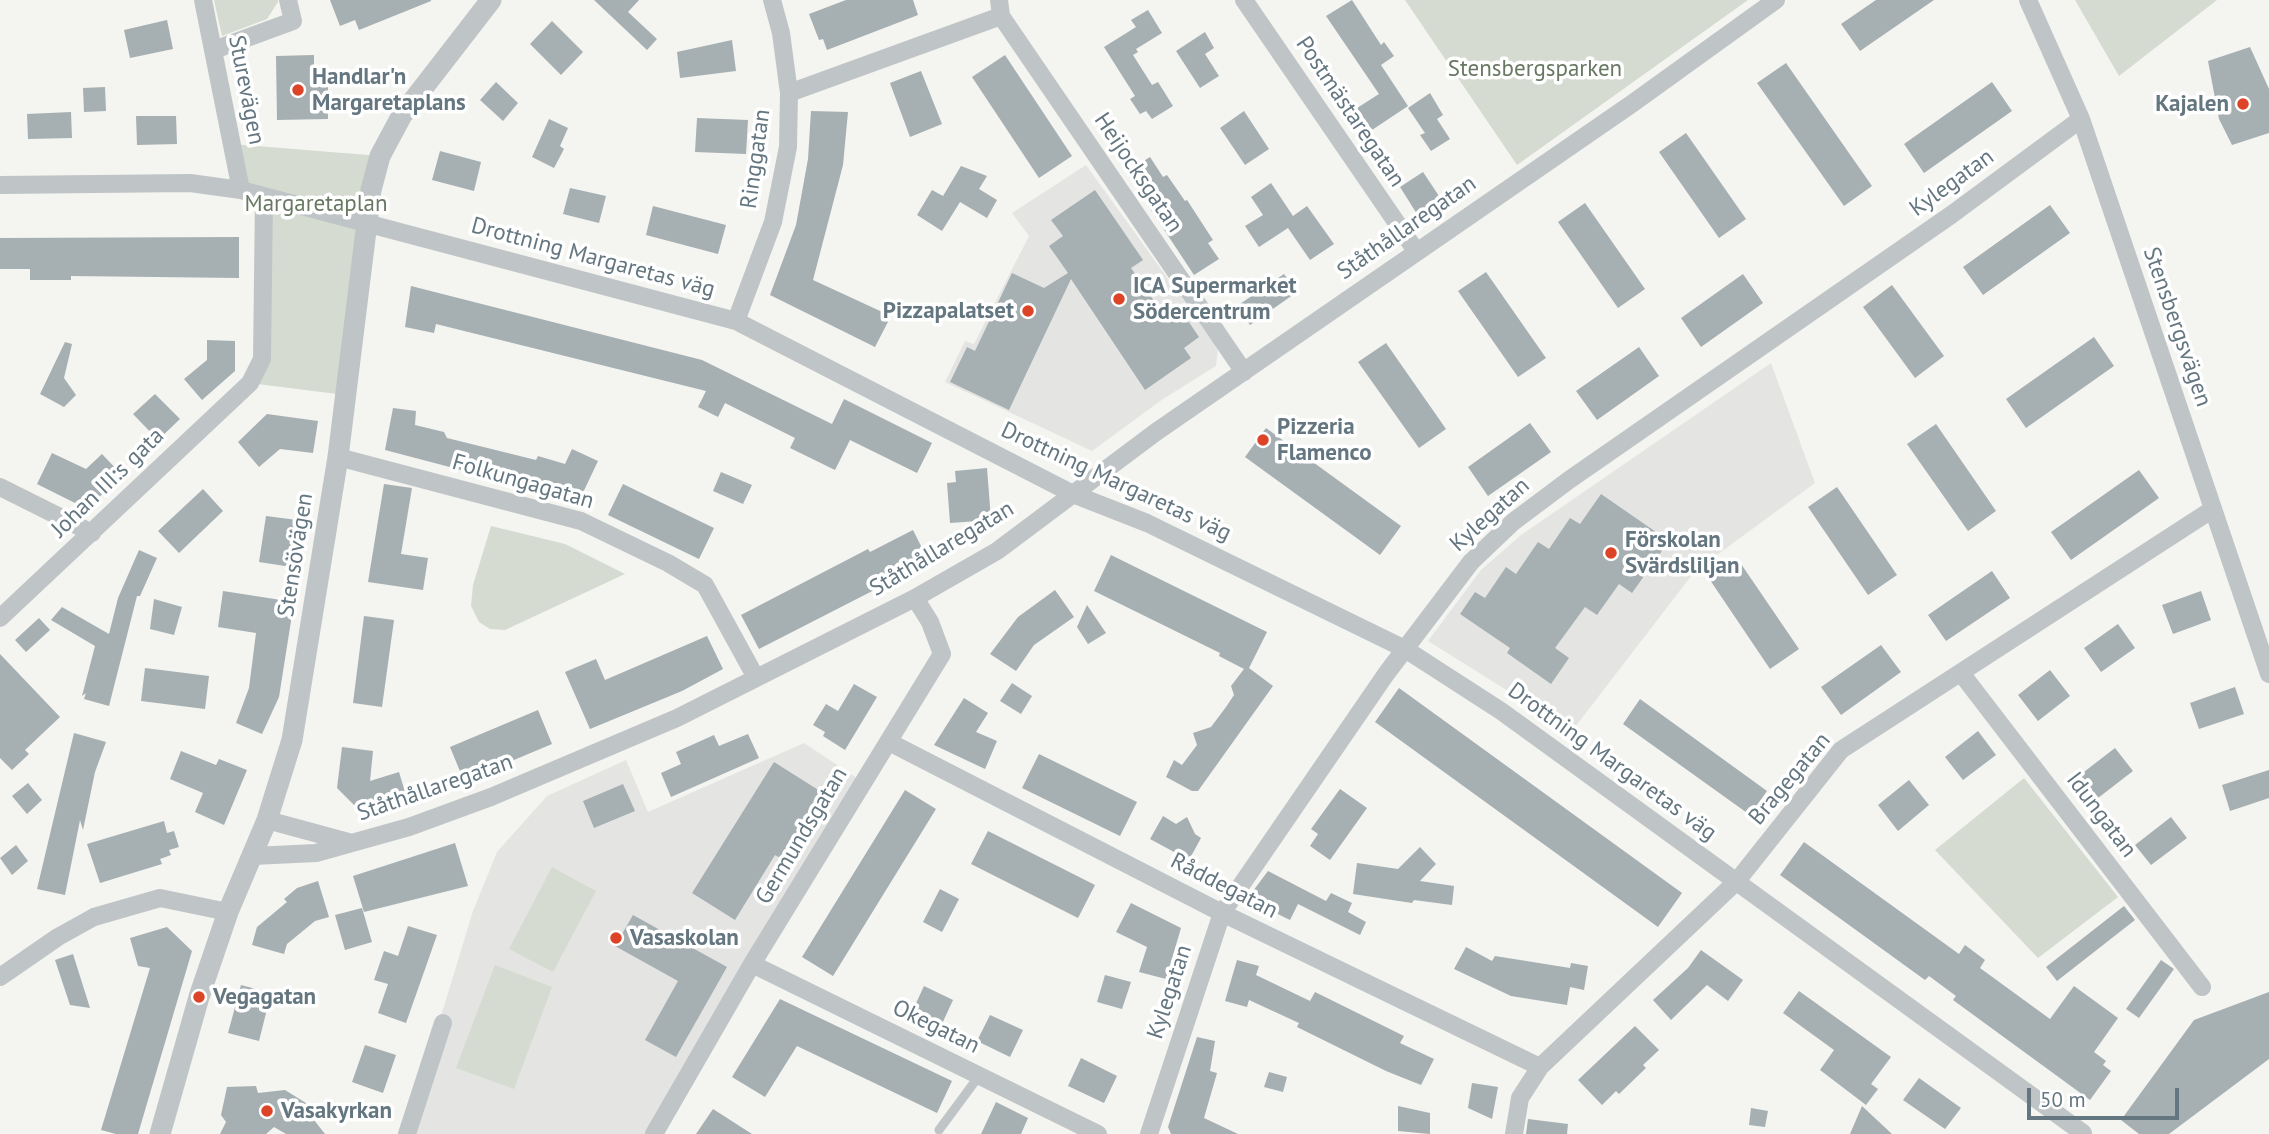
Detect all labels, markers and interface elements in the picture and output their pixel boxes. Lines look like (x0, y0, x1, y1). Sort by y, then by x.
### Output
street label: Postmästaregatan (1289, 31, 1411, 193)
street label: Sturevägen (222, 33, 270, 147)
park label: Stensbergsparken (1448, 55, 1622, 83)
place label: Handlar'n Margaretaplans (312, 63, 466, 117)
marker: Handlar'n Margaretaplans (290, 82, 306, 98)
place label: Kajalen (2155, 90, 2229, 118)
marker: Kajalen (2235, 96, 2251, 112)
street label: Ringgatan (735, 107, 777, 211)
street label: Heijocksgatan (1088, 108, 1188, 238)
street label: Kylegatan (1905, 143, 1999, 223)
street label: Ståthållaregatan (1332, 170, 1482, 286)
park label: Margaretaplan (244, 190, 388, 218)
street label: Drottning Margaretas väg (468, 212, 718, 304)
street label: Stensbergsvägen (2137, 244, 2217, 410)
place label: ICA Supermarket Södercentrum (1133, 272, 1297, 326)
marker: ICA Supermarket Södercentrum (1111, 291, 1127, 307)
place label: Pizzapalatset (883, 297, 1014, 325)
marker: Pizzapalatset (1020, 303, 1036, 319)
place label: Pizzeria Flamenco (1277, 413, 1372, 467)
street label: Drottning Margaretas väg (996, 416, 1236, 548)
street label: Johan III:s gata (46, 422, 170, 544)
marker: Pizzeria Flamenco (1255, 432, 1271, 448)
street label: Folkungagatan (449, 449, 597, 515)
street label: Kylegatan (1445, 472, 1535, 558)
street label: Stensövägen (273, 491, 319, 619)
street label: Ståthållaregatan (865, 495, 1019, 603)
place label: Förskolan Svärdsliljan (1625, 526, 1740, 580)
marker: Förskolan Svärdsliljan (1603, 545, 1619, 561)
street label: Drottning Margaretas väg (1502, 677, 1722, 847)
street label: Bragegatan (1743, 727, 1837, 831)
street label: Ståthållaregatan (354, 748, 516, 828)
street label: Germundsgatan (750, 763, 854, 909)
street label: Idungatan (2060, 767, 2142, 863)
street label: Råddegatan (1166, 847, 1282, 925)
place label: Vasaskolan (630, 924, 739, 952)
marker: Vasaskolan (608, 930, 624, 946)
street label: Kylegatan (1142, 942, 1198, 1042)
place label: Vegagatan (213, 983, 316, 1011)
marker: Vegagatan (191, 989, 207, 1005)
street label: Okegatan (888, 994, 984, 1060)
scale bar (2031, 1074, 2183, 1118)
text: 50 m (2040, 1086, 2086, 1113)
place label: Vasakyrkan (281, 1097, 392, 1125)
marker: Vasakyrkan (259, 1103, 275, 1119)

